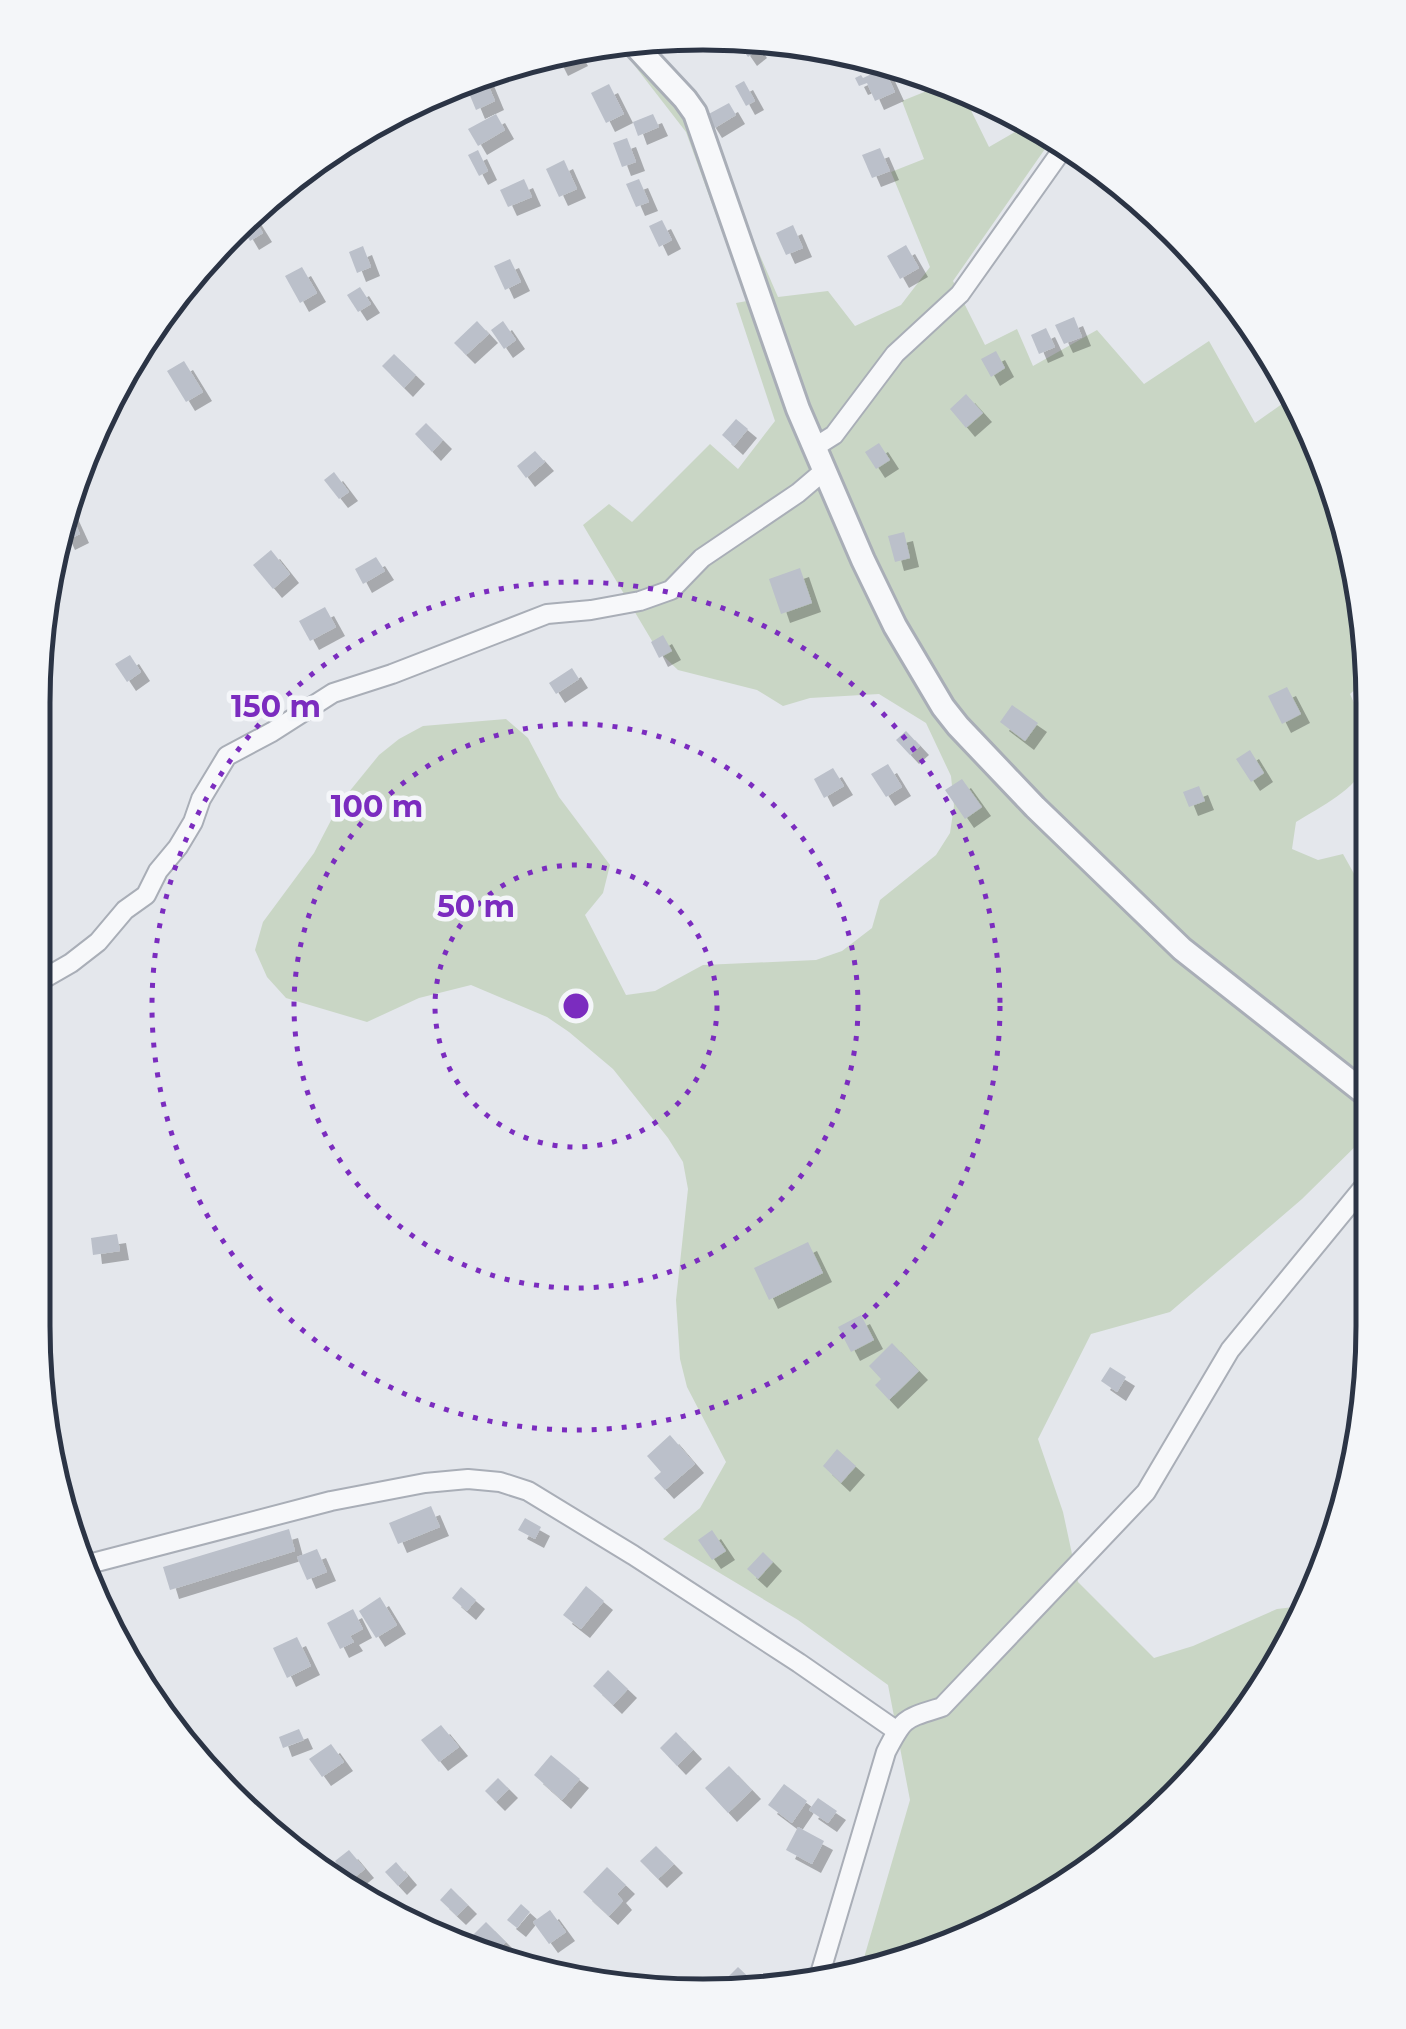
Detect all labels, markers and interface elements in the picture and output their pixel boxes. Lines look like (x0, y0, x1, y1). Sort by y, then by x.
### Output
text: 150 m (231, 688, 321, 725)
text: 100 m (331, 788, 423, 825)
text: 50 m (437, 888, 515, 925)
centre of rings (558, 988, 594, 1024)

